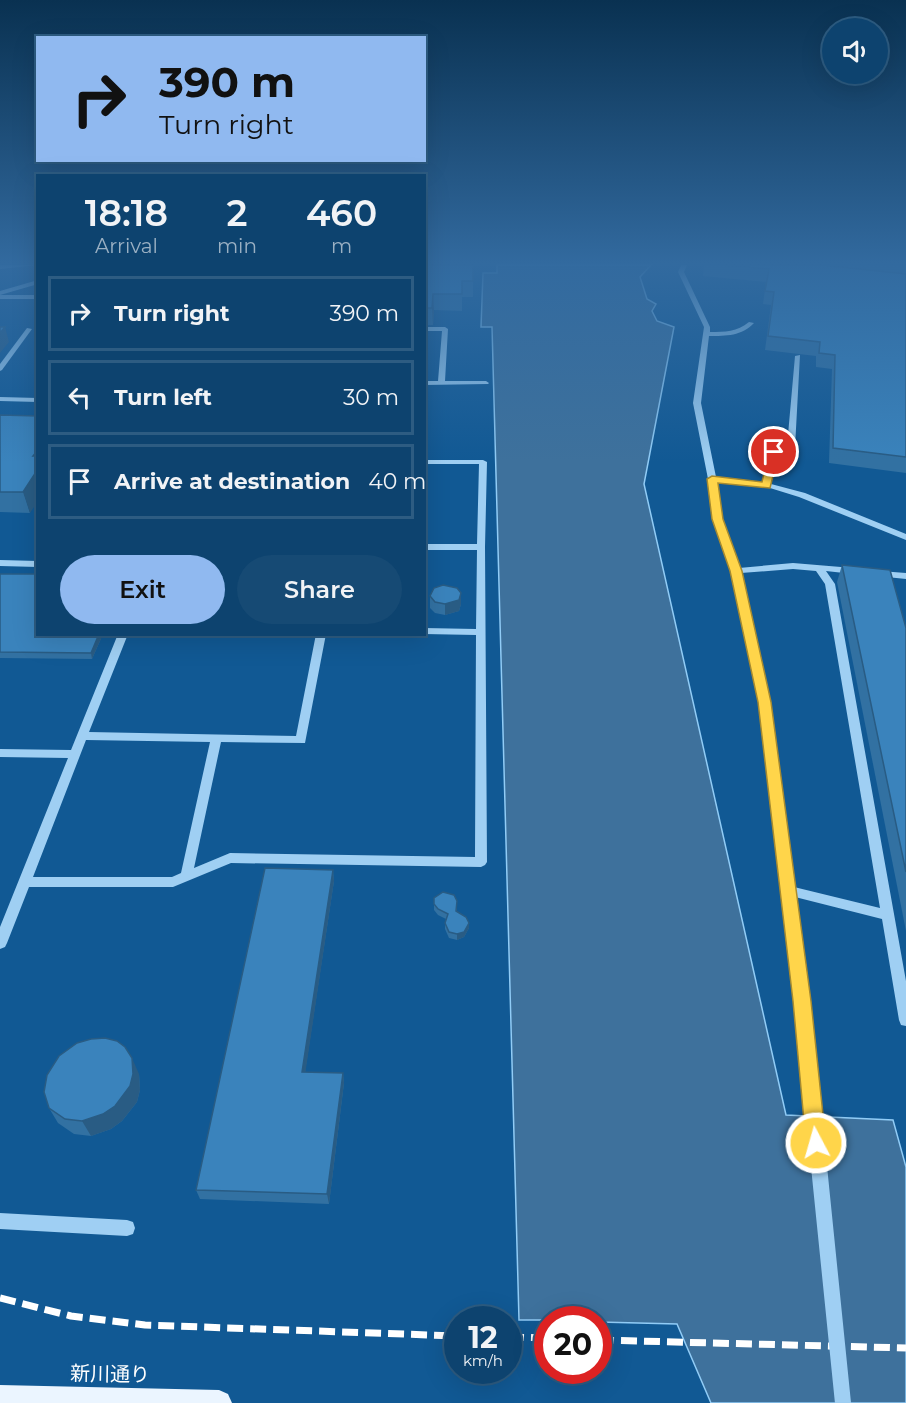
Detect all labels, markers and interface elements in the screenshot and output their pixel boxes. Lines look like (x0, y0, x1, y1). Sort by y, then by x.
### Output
map controls (822, 18, 888, 84)
button: sound (822, 18, 888, 84)
text: 390 m (159, 56, 295, 108)
icon: right (60, 60, 138, 138)
text: Turn right (159, 108, 294, 141)
text: 18:18 (85, 191, 168, 235)
text: 2 (226, 191, 247, 235)
text: 460 (306, 191, 377, 235)
text: Arrival (95, 234, 158, 258)
text: min (217, 234, 257, 258)
text: m (331, 234, 352, 258)
icon: right (63, 297, 96, 330)
text: Turn right (114, 300, 229, 327)
text: 390 m (330, 300, 399, 327)
icon: left (63, 381, 96, 414)
text: Turn left (114, 384, 212, 411)
text: 30 m (343, 384, 399, 411)
pin (748, 426, 799, 477)
icon: arrive (757, 435, 790, 468)
icon: arrive (63, 465, 96, 498)
text: Arrive at destination (114, 468, 350, 495)
text: 40 m (368, 468, 426, 495)
button: Exit (60, 555, 225, 624)
button: Share (237, 555, 402, 624)
position arrow (784, 1111, 848, 1175)
speed limit sign: 20 (534, 1306, 612, 1384)
text: 12 (468, 1319, 498, 1356)
text: km/h (463, 1351, 503, 1370)
street label: 新川通り (70, 1361, 150, 1387)

